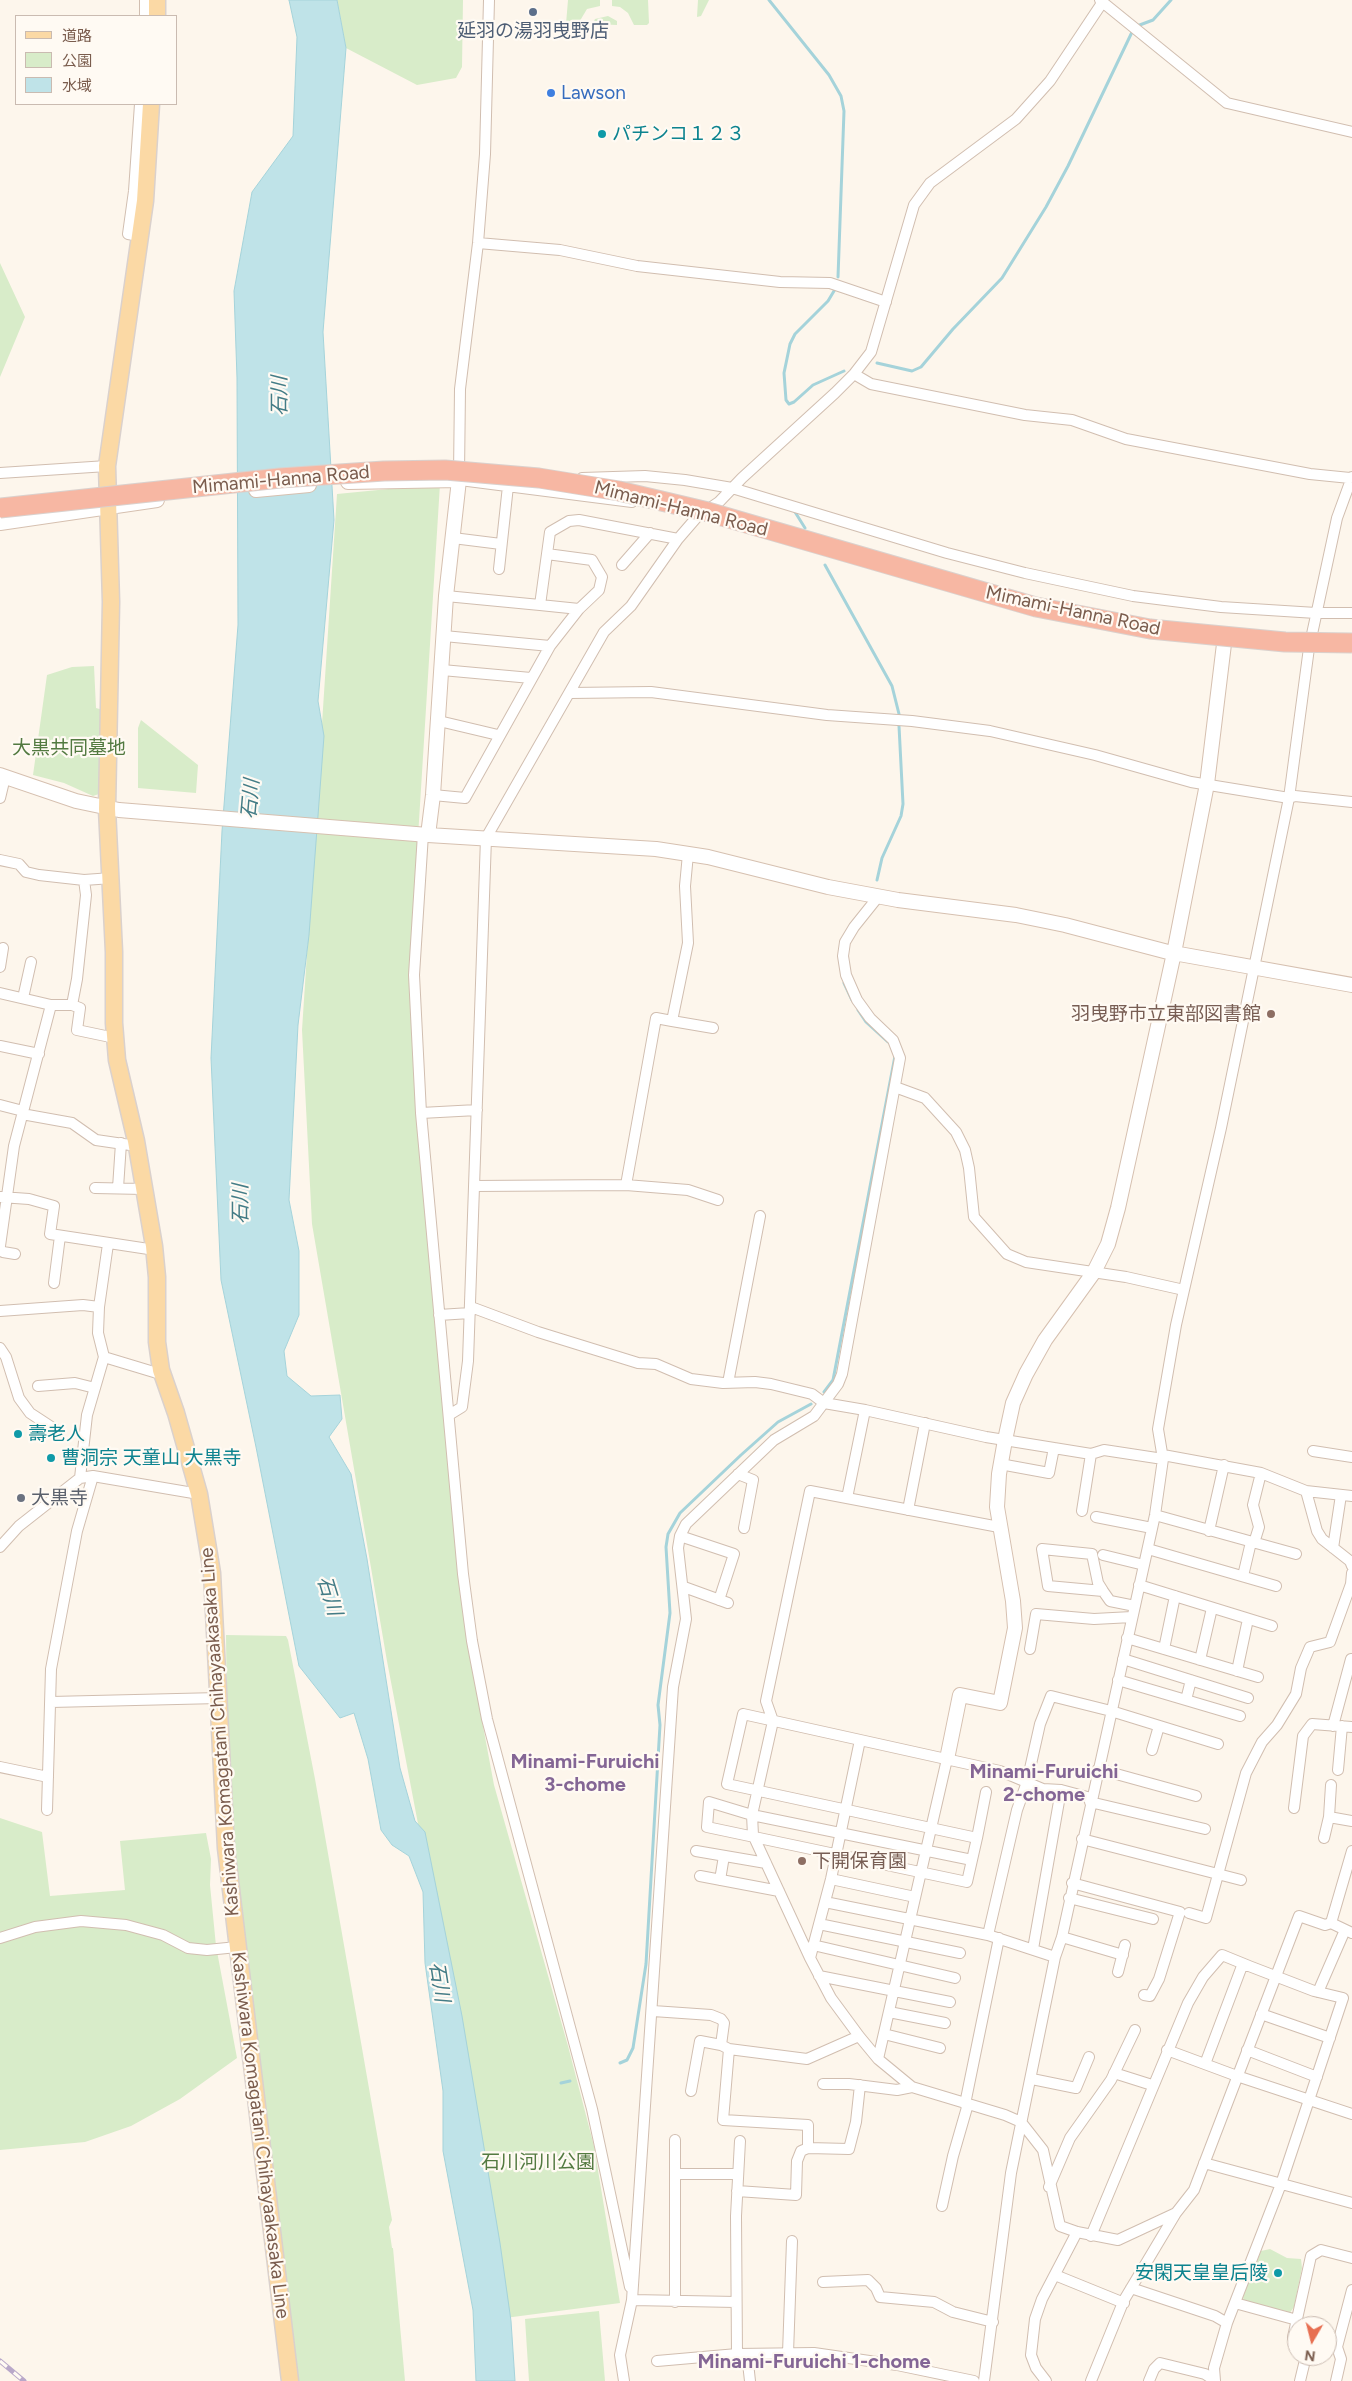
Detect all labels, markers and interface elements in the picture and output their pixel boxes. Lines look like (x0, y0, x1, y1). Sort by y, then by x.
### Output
marker: 延羽の湯羽曳野店 (527, 6, 539, 18)
legend (15, 15, 178, 105)
place label: 延羽の湯羽曳野店 (457, 20, 609, 42)
text: 道路 (62, 27, 92, 45)
text: 公園 (62, 52, 92, 70)
text: 水域 (62, 77, 92, 95)
place label: Lawson (561, 82, 626, 104)
marker: Lawson (545, 87, 557, 99)
place label: パチンコ１２３ (612, 123, 745, 145)
marker: パチンコ１２３ (596, 128, 608, 140)
water label: 石川 (268, 376, 292, 416)
street label: Mimami-Hanna Road (191, 461, 371, 499)
street label: Mimami-Hanna Road (592, 476, 770, 542)
street label: Mimami-Hanna Road (984, 581, 1162, 641)
park label: 大黒共同墓地 (12, 737, 126, 759)
water label: 石川 (237, 778, 265, 820)
place label: 羽曳野市立東部図書館 (1071, 1003, 1261, 1025)
marker: 羽曳野市立東部図書館 (1265, 1008, 1277, 1020)
water label: 石川 (229, 1184, 253, 1224)
place label: 壽老人 (28, 1423, 85, 1445)
marker: 壽老人 (12, 1428, 24, 1440)
place label: 曹洞宗 天童山 大黒寺 (61, 1447, 241, 1469)
marker: 曹洞宗 天童山 大黒寺 (45, 1452, 57, 1464)
place label: 大黒寺 (31, 1487, 88, 1509)
marker: 大黒寺 (15, 1492, 27, 1504)
street label: Kashiwara Komagatani Chihayaakasaka Line (196, 1547, 244, 1917)
water label: 石川 (312, 1573, 346, 1619)
district label: Minami-Furuichi 3-chome (510, 1750, 660, 1797)
district label: Minami-Furuichi 2-chome (969, 1760, 1119, 1807)
place label: 下開保育園 (812, 1850, 907, 1872)
marker: 下開保育園 (796, 1855, 808, 1867)
street label: Kashiwara Komagatani Chihayaakasaka Line (226, 1950, 294, 2320)
water label: 石川 (424, 1960, 454, 2004)
park label: 石川河川公園 (481, 2151, 595, 2173)
place label: 安閑天皇皇后陵 (1135, 2262, 1268, 2284)
marker: 安閑天皇皇后陵 (1272, 2267, 1284, 2279)
north arrow (1287, 2316, 1337, 2366)
text: N (1303, 2346, 1317, 2365)
district label: Minami-Furuichi 1-chome (697, 2350, 931, 2374)

